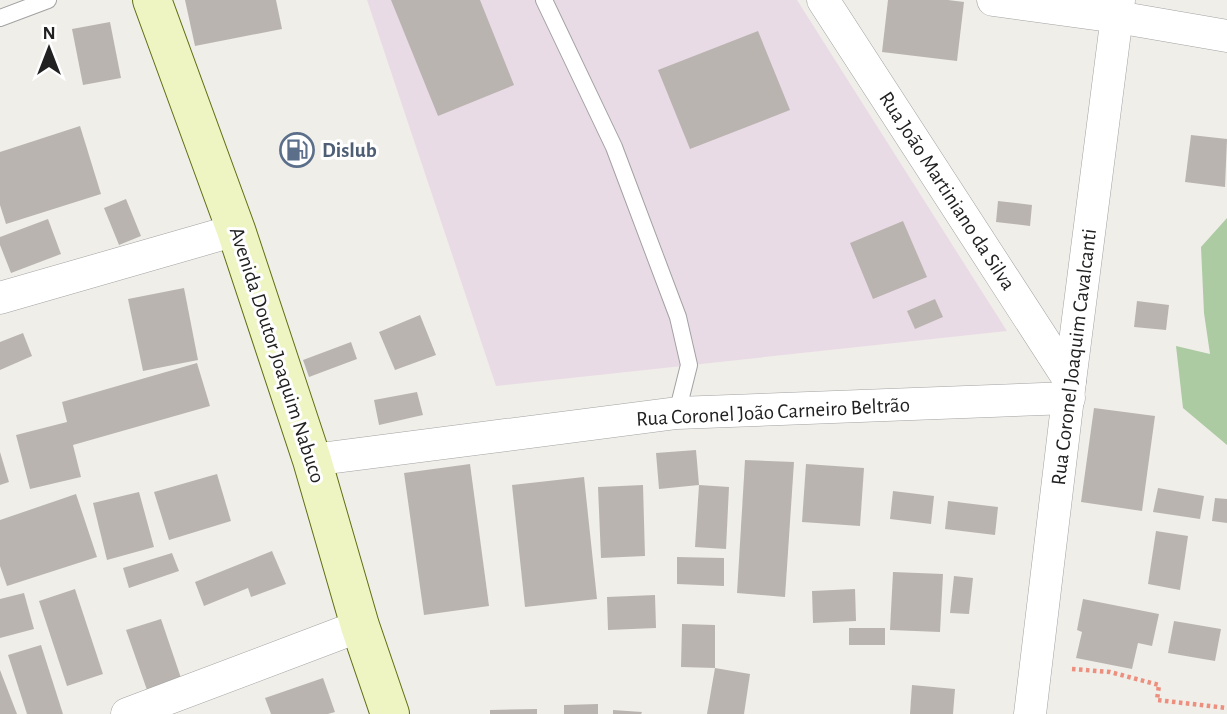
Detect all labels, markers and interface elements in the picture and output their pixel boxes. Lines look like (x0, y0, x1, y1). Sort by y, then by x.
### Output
north arrow (14, 14, 84, 84)
text: N (42, 24, 56, 43)
street label: Rua João Martiniano da Silva (875, 88, 1019, 294)
fuel station icon: Dislub (278, 131, 316, 169)
place label: Dislub (322, 140, 377, 161)
street label: Avenida Doutor Joaquim Nabuco (226, 224, 328, 486)
street label: Rua Coronel Joaquim Cavalcanti (1048, 227, 1100, 487)
street label: Rua Coronel João Carneiro Beltrão (636, 394, 910, 430)

